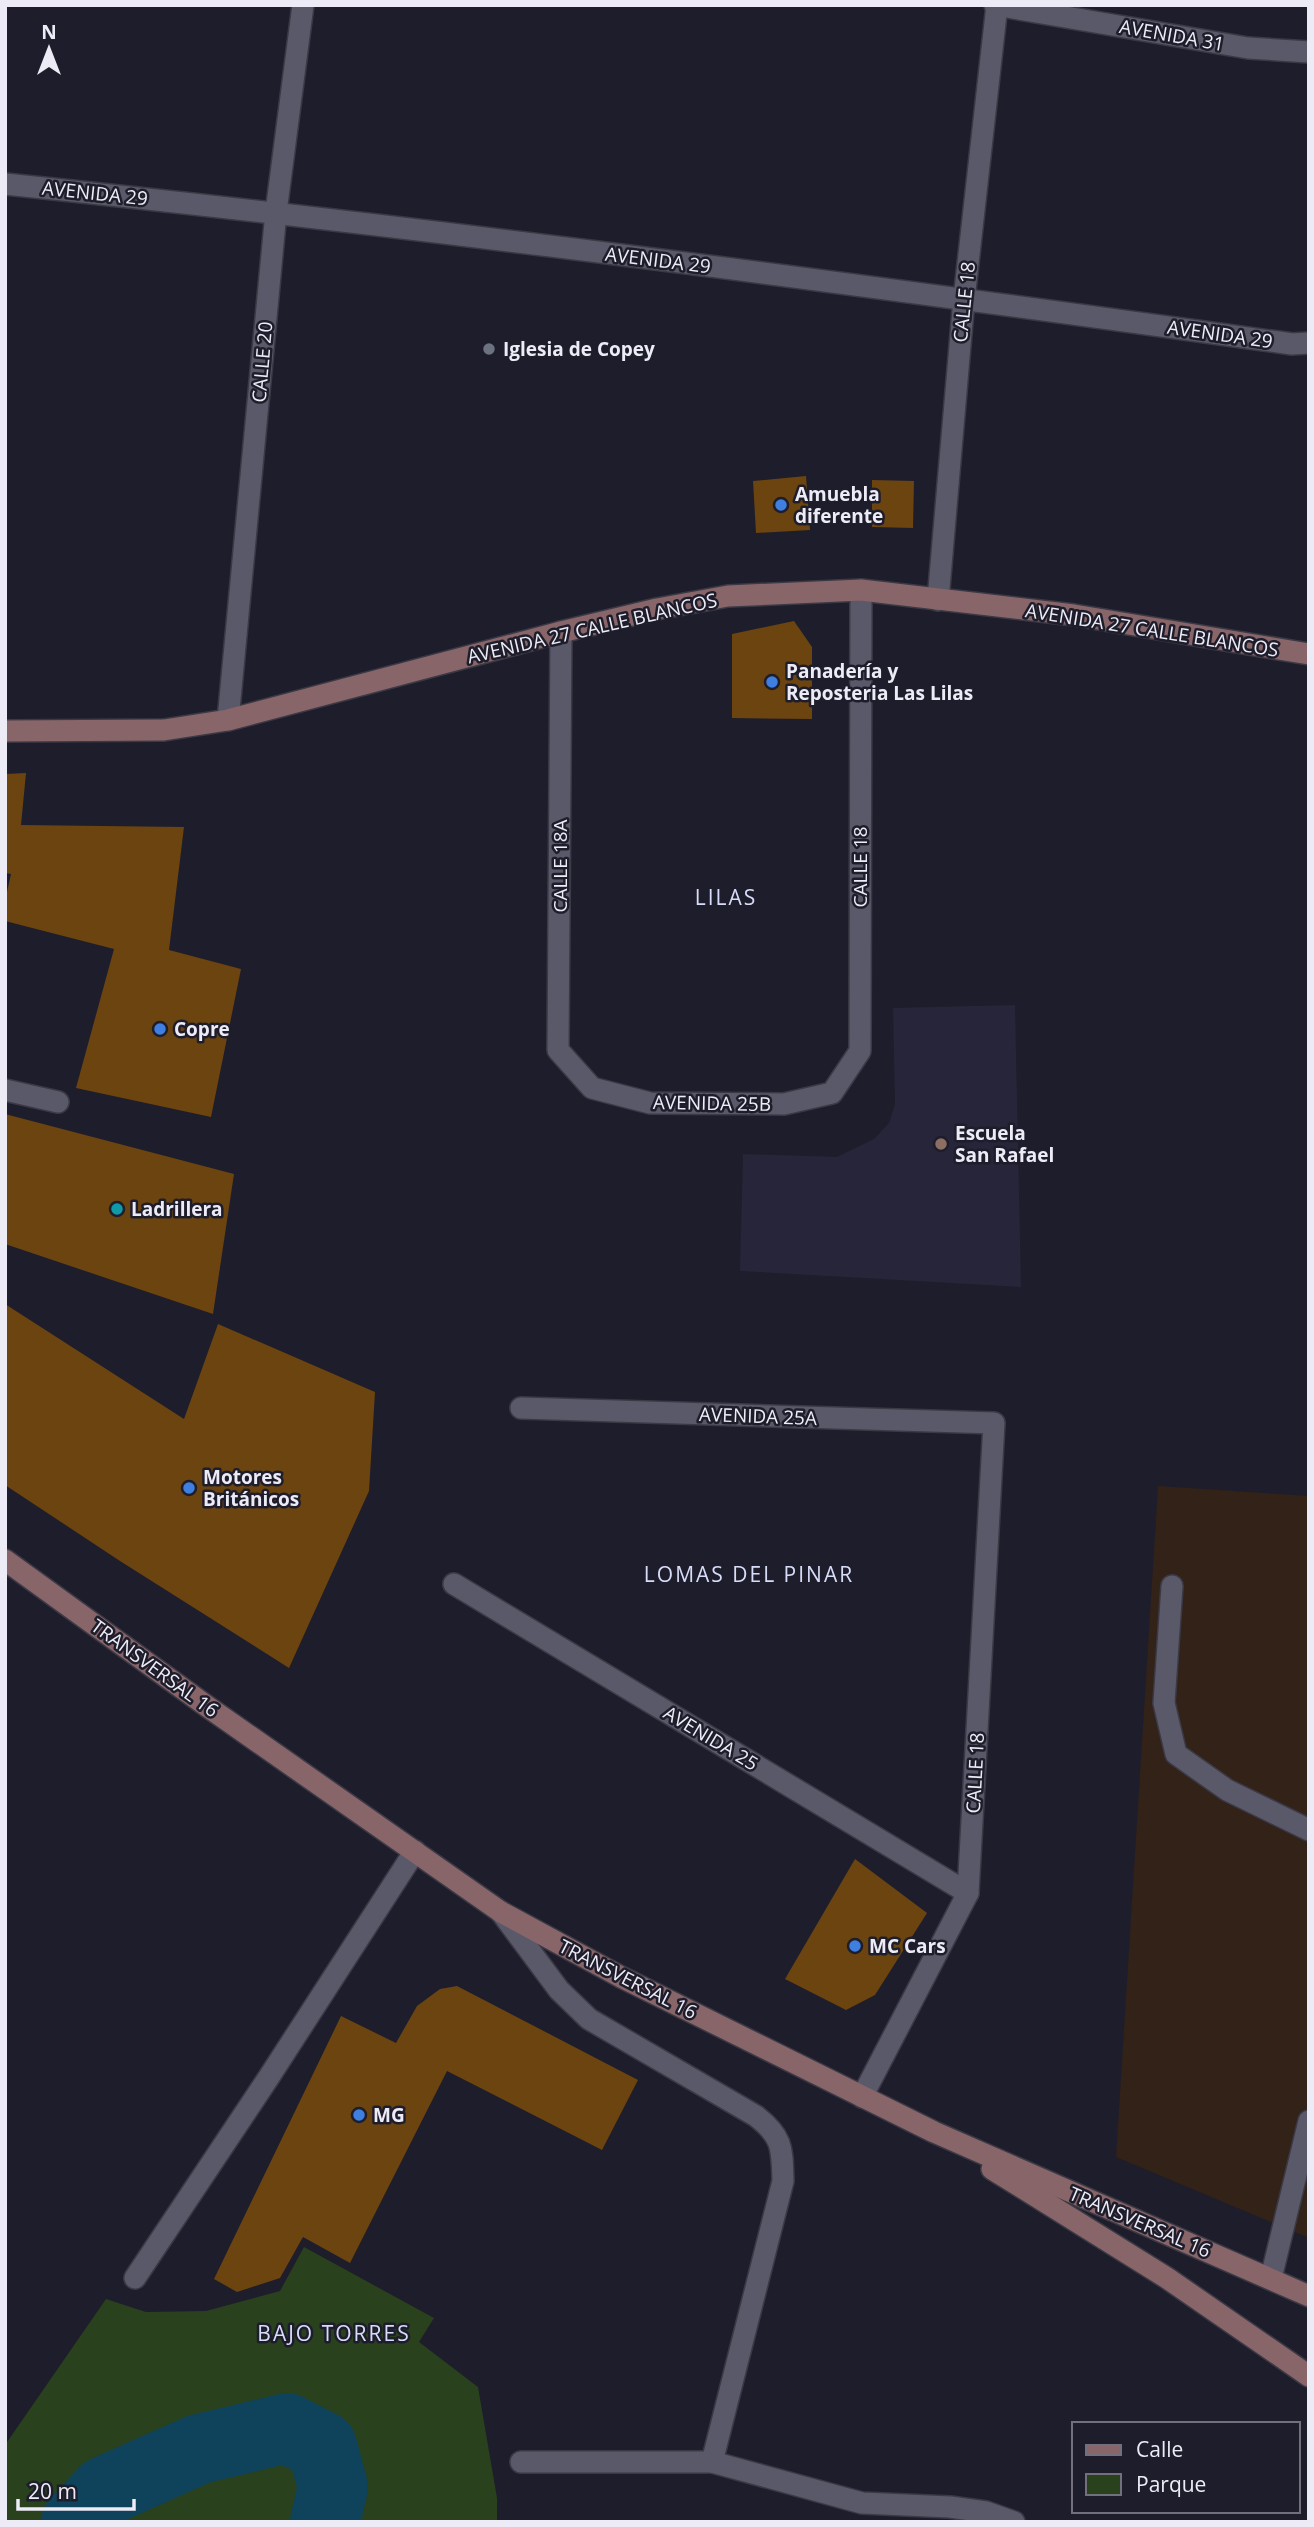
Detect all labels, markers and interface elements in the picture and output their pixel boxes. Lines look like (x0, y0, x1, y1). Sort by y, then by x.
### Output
street label: AVENIDA 31 (1118, 13, 1226, 57)
north arrow (14, 14, 84, 84)
text: N (41, 19, 57, 45)
street label: AVENIDA 29 (41, 175, 149, 211)
street label: AVENIDA 29 (604, 241, 712, 279)
street label: CALLE 18 (947, 260, 981, 344)
street label: AVENIDA 29 (1166, 314, 1274, 354)
street label: CALLE 20 (246, 320, 278, 404)
place label: Iglesia de Copey (503, 336, 655, 362)
marker: Iglesia de Copey (481, 341, 497, 357)
place label: Amuebla diferente (795, 481, 883, 529)
marker: Amuebla diferente (773, 497, 789, 513)
street label: AVENIDA 27 CALLE BLANCOS (464, 587, 720, 669)
street label: AVENIDA 27 CALLE BLANCOS (1024, 597, 1280, 663)
place label: Panadería y Reposteria Las Lilas (786, 658, 973, 706)
marker: Panadería y Reposteria Las Lilas (764, 674, 780, 690)
street label: CALLE 18A (547, 819, 573, 913)
street label: CALLE 18 (847, 826, 873, 908)
district label: LILAS (695, 883, 757, 911)
place label: Copre (174, 1016, 230, 1042)
marker: Copre (152, 1021, 168, 1037)
street label: AVENIDA 25B (653, 1089, 771, 1117)
place label: Escuela San Rafael (955, 1120, 1054, 1168)
marker: Escuela San Rafael (933, 1136, 949, 1152)
place label: Ladrillera (131, 1196, 223, 1222)
marker: Ladrillera (109, 1201, 125, 1217)
street label: AVENIDA 25A (699, 1401, 817, 1431)
place label: Motores Británicos (203, 1464, 299, 1512)
marker: Motores Británicos (181, 1480, 197, 1496)
district label: LOMAS DEL PINAR (644, 1560, 854, 1588)
street label: TRANSVERSAL 16 (86, 1613, 224, 1723)
street label: AVENIDA 25 (659, 1700, 763, 1776)
street label: CALLE 18 (960, 1732, 990, 1814)
street label: TRANSVERSAL 16 (555, 1933, 701, 2025)
place label: MC Cars (869, 1933, 946, 1959)
marker: MC Cars (847, 1938, 863, 1954)
place label: MG (373, 2102, 405, 2128)
marker: MG (351, 2107, 367, 2123)
street label: TRANSVERSAL 16 (1065, 2180, 1215, 2264)
district label: BAJO TORRES (257, 2319, 411, 2347)
legend (1072, 2422, 1300, 2513)
text: Calle (1136, 2435, 1183, 2463)
scale bar (18, 2468, 133, 2512)
text: Parque (1136, 2470, 1206, 2498)
text: 20 m (28, 2477, 77, 2505)

